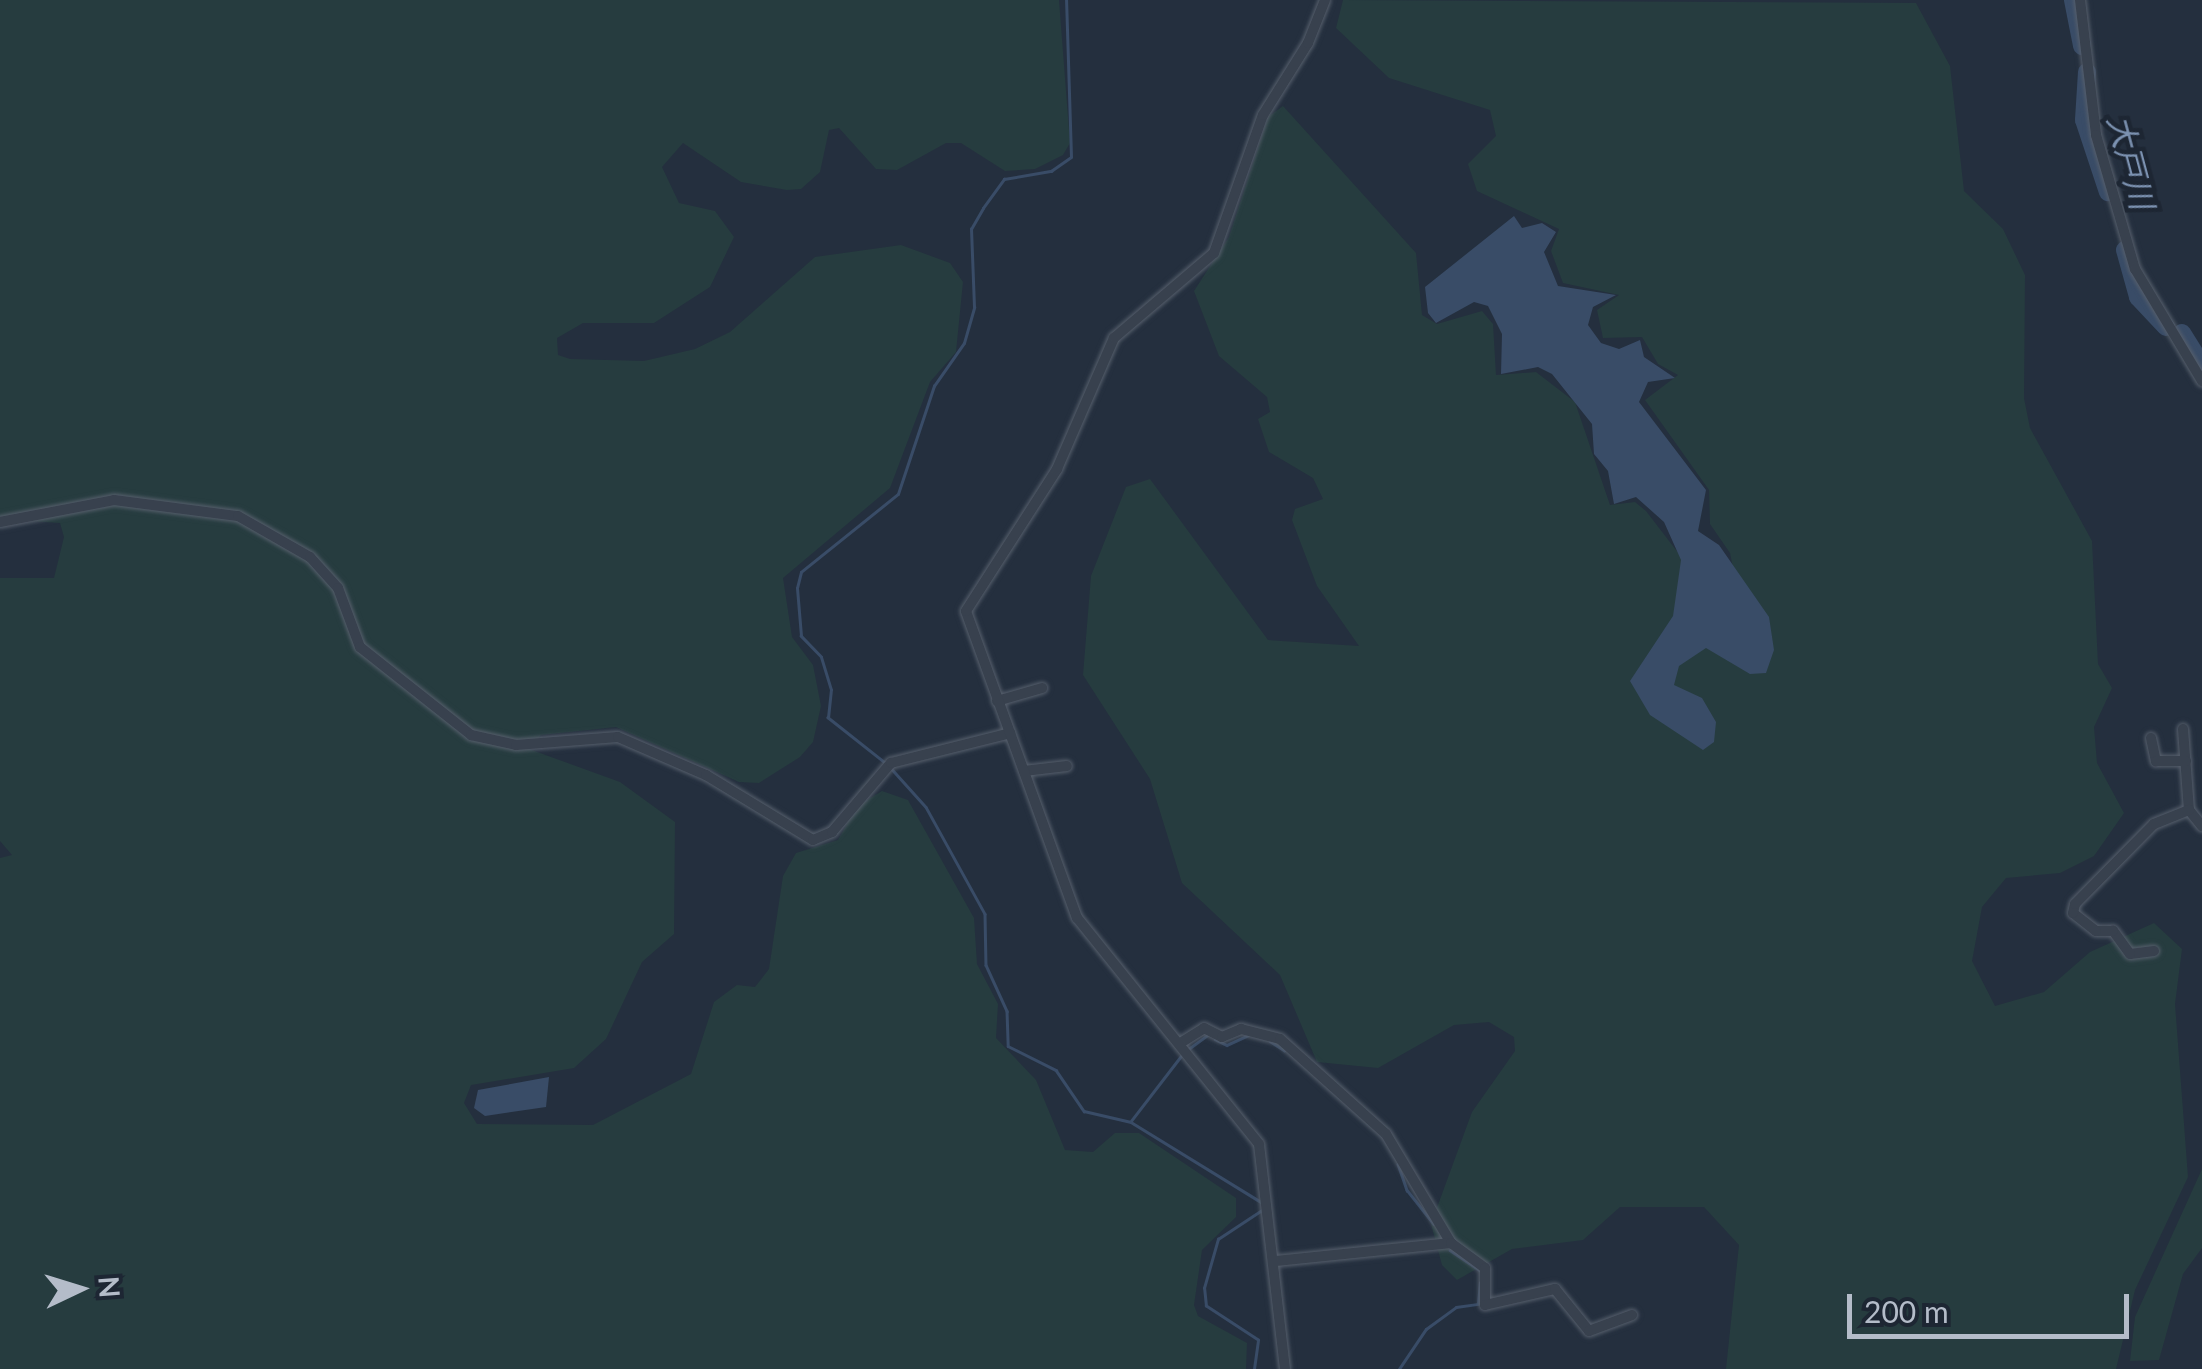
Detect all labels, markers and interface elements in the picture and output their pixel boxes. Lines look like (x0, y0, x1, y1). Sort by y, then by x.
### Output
water label: 大戸川 (2100, 111, 2162, 213)
north arrow (30, 1239, 130, 1339)
scale bar (1852, 1274, 2134, 1336)
text: N (92, 1275, 128, 1299)
text: 200 m (1864, 1293, 1949, 1329)

